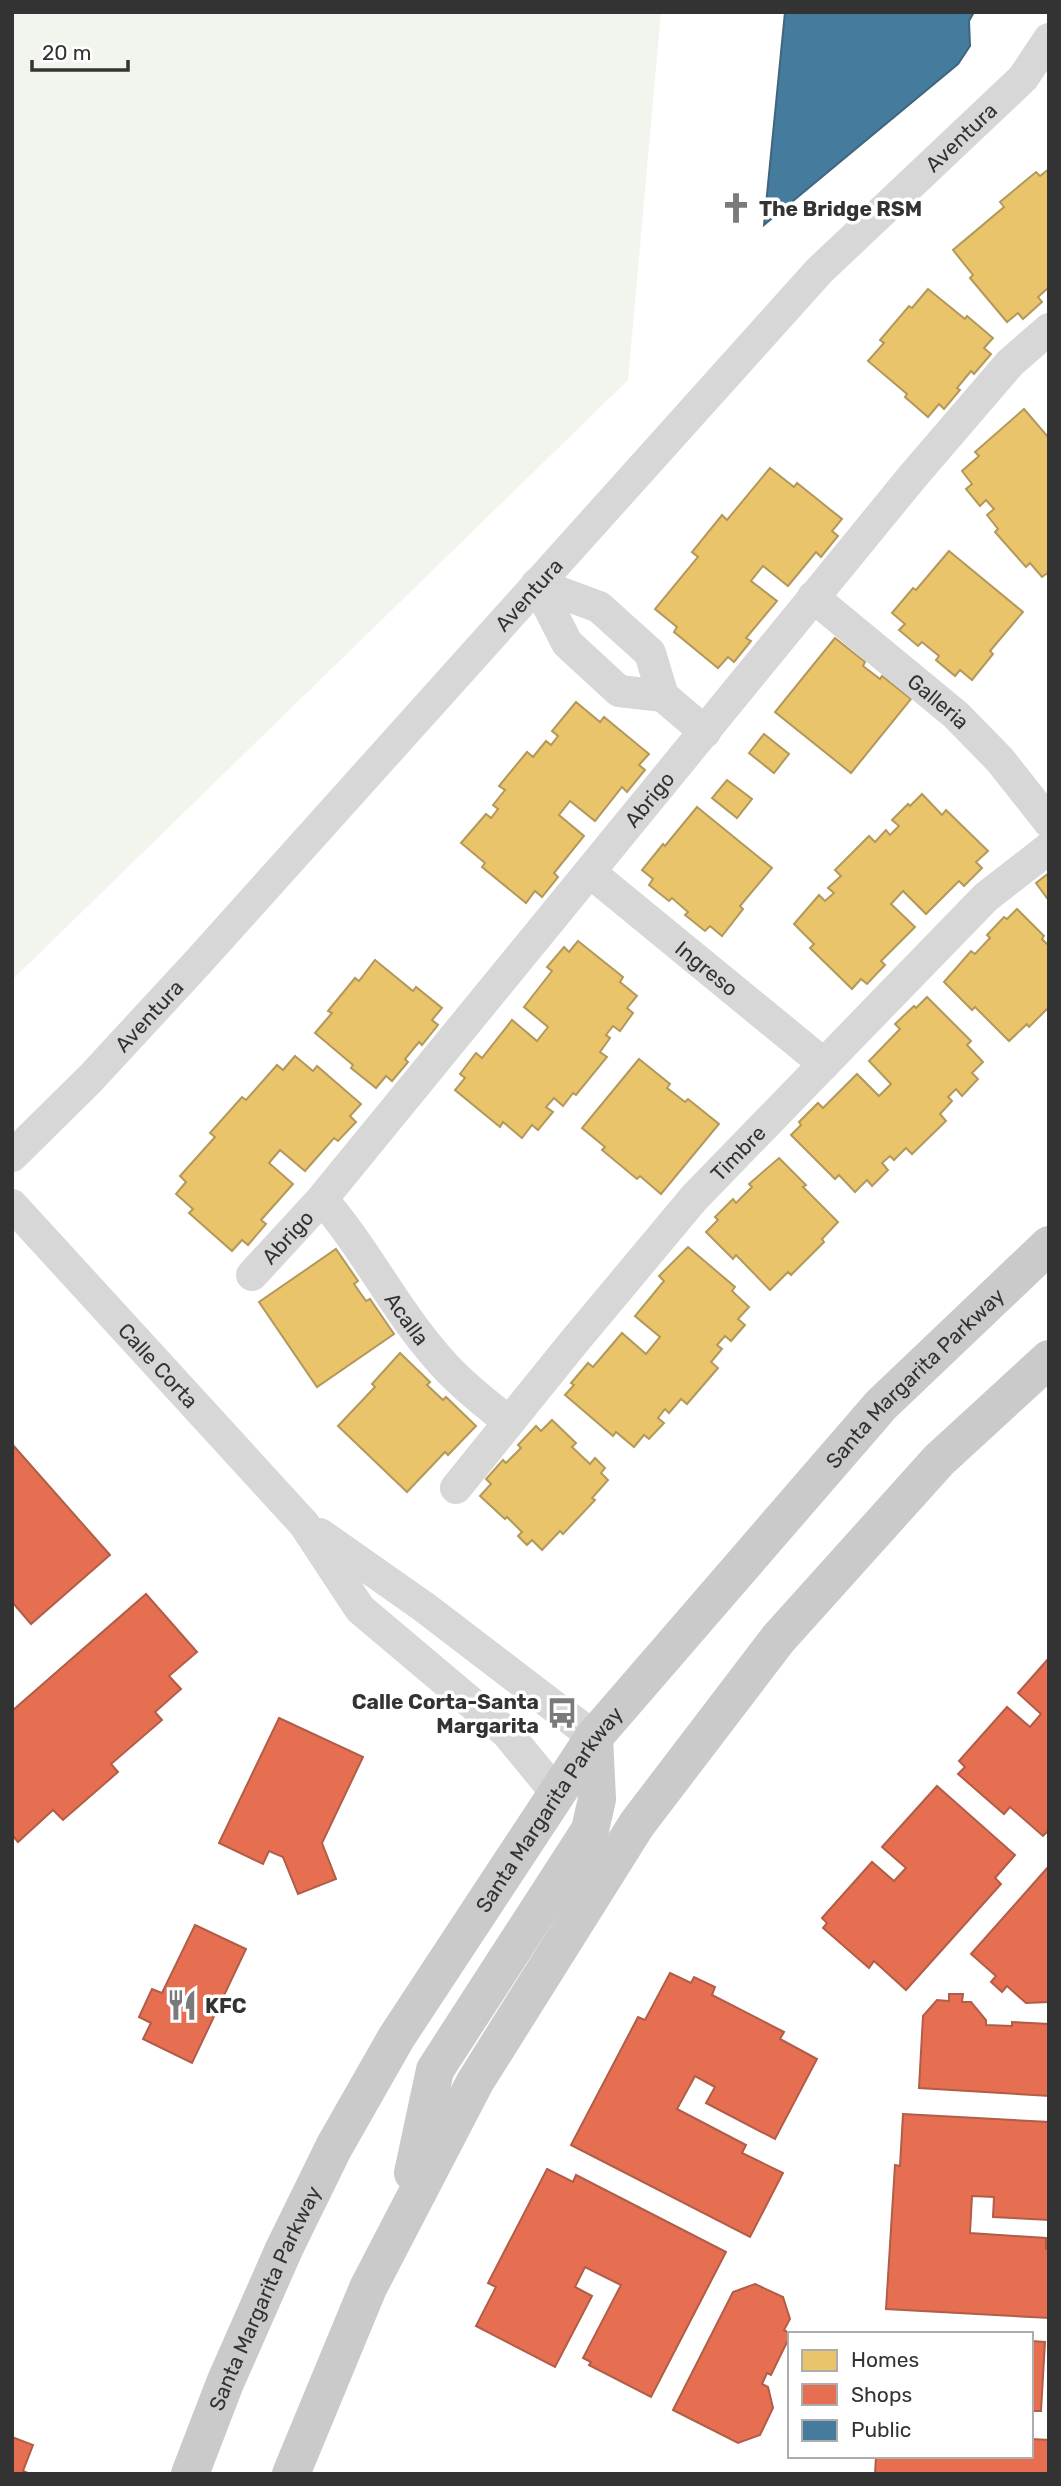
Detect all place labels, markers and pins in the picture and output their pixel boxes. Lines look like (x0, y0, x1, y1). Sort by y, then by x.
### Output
church icon: The Bridge RSM (719, 191, 753, 225)
place label: The Bridge RSM (759, 196, 922, 221)
place label: Calle Corta-Santa Margarita (352, 1689, 539, 1738)
bus stop icon: Calle Corta-Santa Margarita (545, 1696, 579, 1730)
restaurant icon: KFC (165, 1988, 199, 2022)
place label: KFC (205, 1993, 247, 2018)

